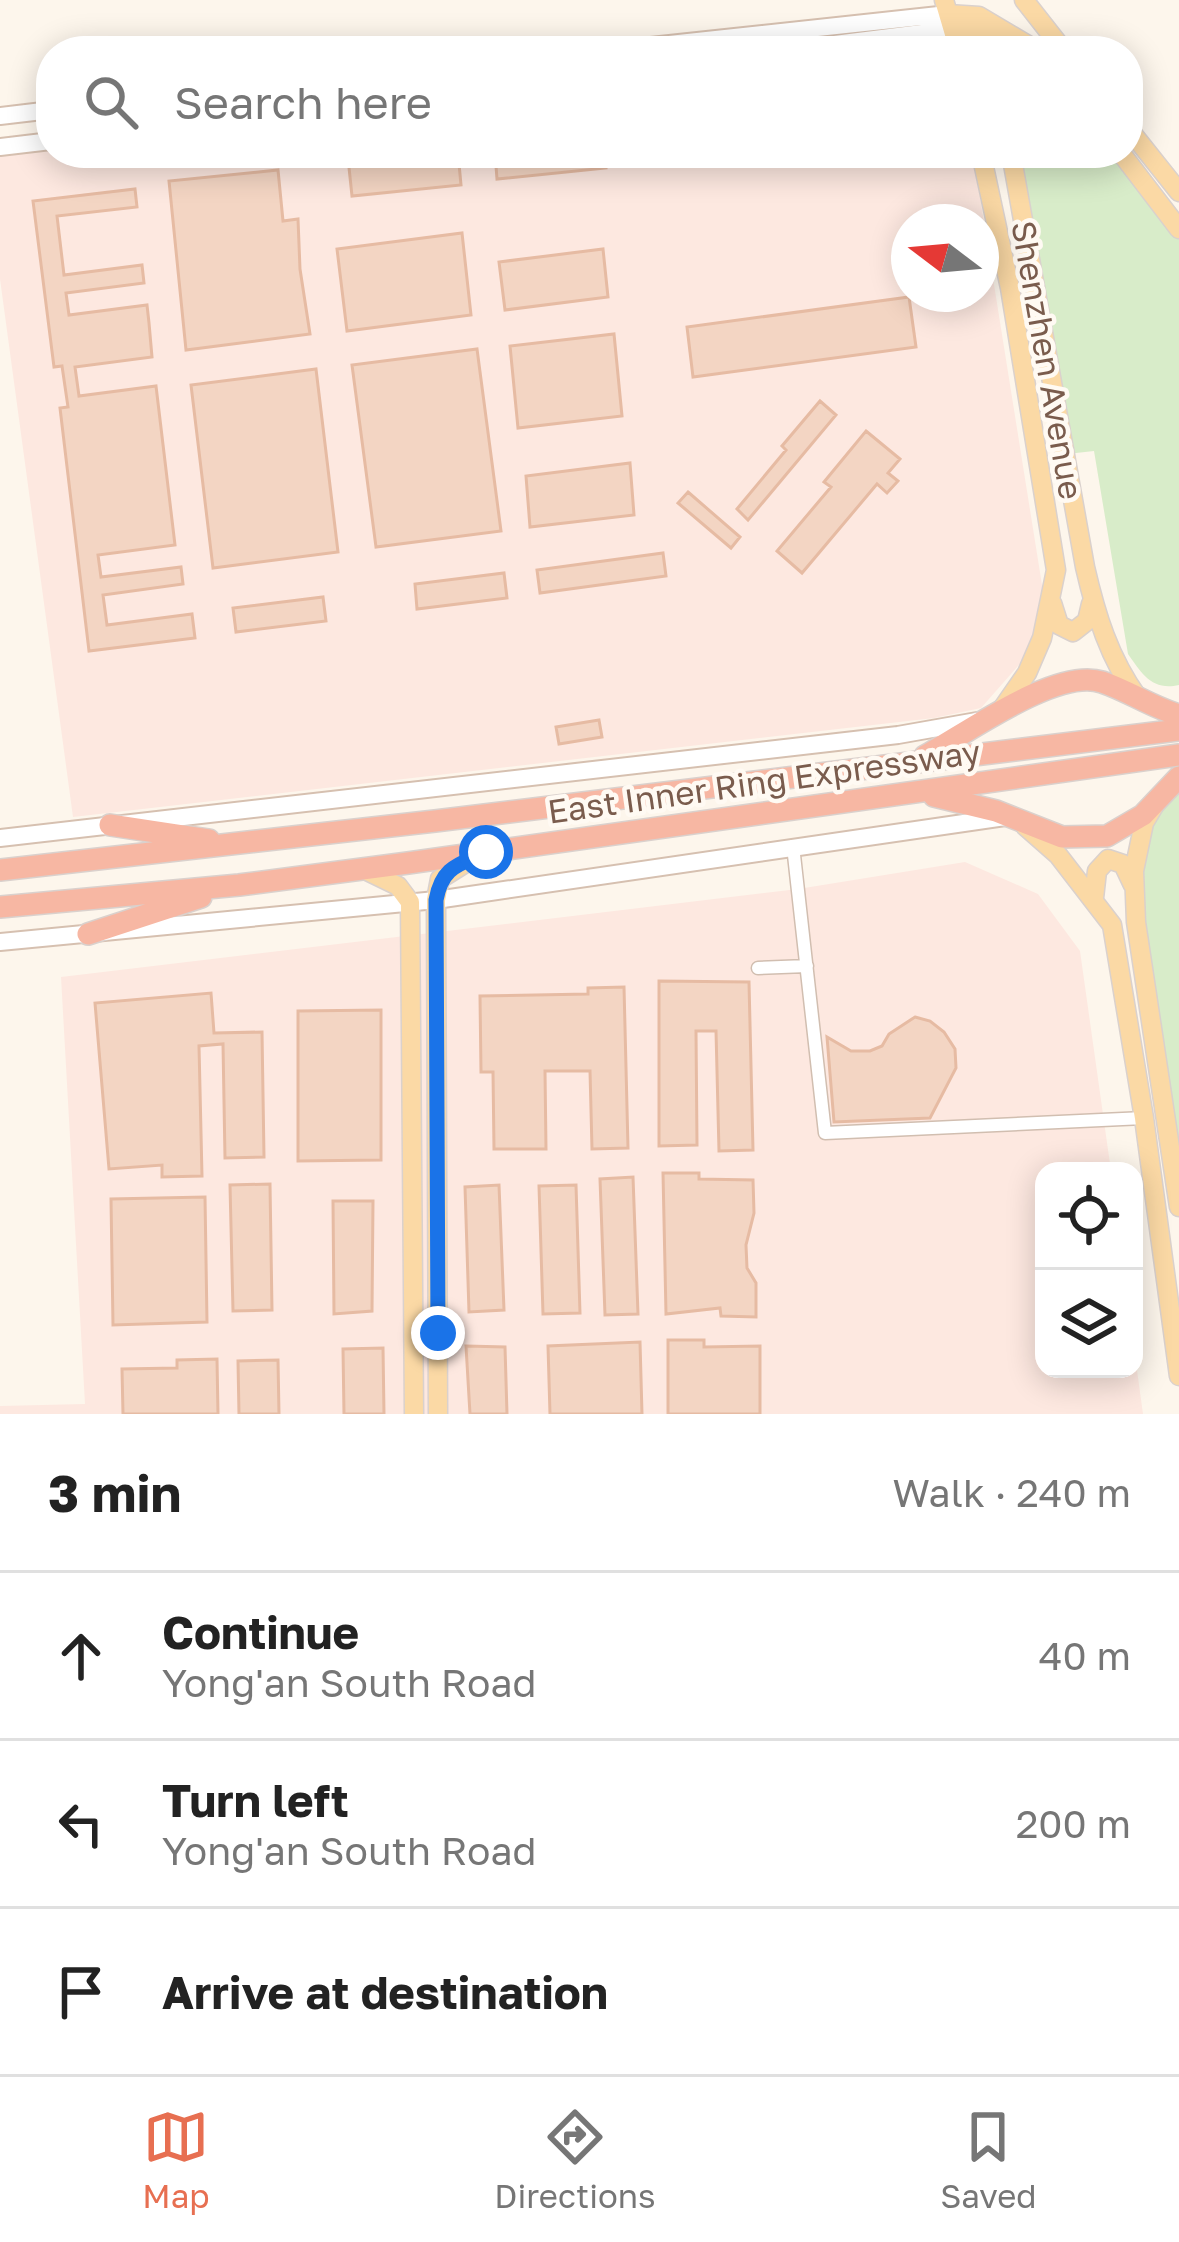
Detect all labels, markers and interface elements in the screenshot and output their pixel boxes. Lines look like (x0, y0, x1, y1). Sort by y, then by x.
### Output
search box (36, 36, 1143, 168)
icon: search (78, 69, 144, 135)
text: Search here (174, 75, 432, 129)
north arrow (891, 204, 999, 312)
street label: Shenzhen Avenue (1004, 218, 1092, 502)
street label: East Inner Ring Expressway (545, 731, 983, 831)
route start (459, 825, 513, 879)
map controls (1035, 1162, 1143, 1378)
button: locate (1035, 1162, 1143, 1270)
button: layers (1035, 1270, 1143, 1378)
route end (411, 1306, 465, 1360)
text: 3 min (48, 1462, 181, 1523)
text: Walk · 240 m (893, 1469, 1131, 1516)
text: Continue (162, 1605, 359, 1659)
icon: ahead (48, 1623, 114, 1689)
text: 40 m (1039, 1632, 1131, 1679)
text: Yong'an South Road (162, 1659, 536, 1706)
text: Turn left (162, 1773, 349, 1827)
icon: left (48, 1791, 114, 1857)
text: 200 m (1016, 1800, 1131, 1847)
text: Yong'an South Road (162, 1827, 536, 1874)
icon: arrive (48, 1959, 114, 2025)
text: Arrive at destination (162, 1965, 608, 2019)
tab: Map (142, 2104, 210, 2215)
tab: Directions (494, 2104, 656, 2215)
tab: Saved (940, 2104, 1037, 2215)

